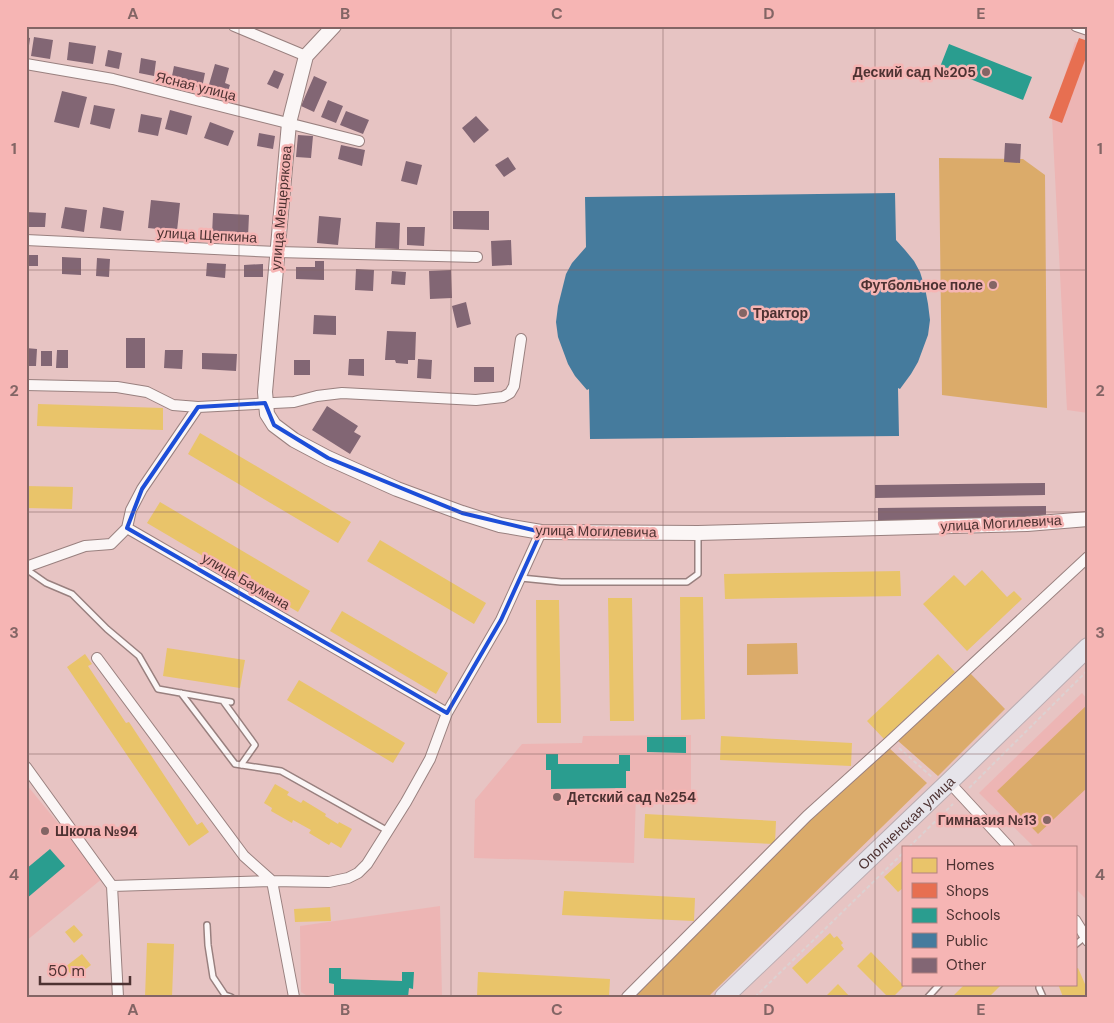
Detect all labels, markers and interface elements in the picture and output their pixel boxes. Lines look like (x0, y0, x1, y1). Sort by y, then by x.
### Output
text: A (127, 3, 139, 24)
text: B (340, 3, 350, 24)
text: C (551, 3, 563, 24)
text: D (763, 3, 775, 24)
text: E (976, 3, 986, 24)
place label: Деский сад №205 (853, 63, 976, 81)
marker: Деский сад №205 (980, 66, 992, 78)
street label: Ясная улица (154, 67, 238, 105)
text: 1 (11, 138, 17, 159)
text: 1 (1097, 138, 1103, 159)
street label: улица Мещерякова (267, 145, 295, 271)
street label: улица Щепкина (157, 223, 258, 247)
place label: Футбольное поле (861, 276, 983, 294)
marker: Футбольное поле (987, 279, 999, 291)
place label: Трактор (753, 304, 808, 322)
marker: Трактор (737, 307, 749, 319)
text: 2 (9, 380, 19, 401)
text: 2 (1095, 380, 1105, 401)
street label: улица Могилевича (940, 511, 1062, 535)
street label: улица Могилевича (535, 521, 657, 541)
street label: улица Баумана (199, 549, 293, 614)
text: 3 (9, 622, 19, 643)
text: 3 (1095, 622, 1105, 643)
street label: Ополченская улица (854, 772, 959, 874)
place label: Детский сад №254 (567, 788, 696, 806)
marker: Детский сад №254 (551, 791, 563, 803)
place label: Гимназия №13 (938, 811, 1037, 829)
marker: Гимназия №13 (1041, 814, 1053, 826)
place label: Школа №94 (55, 822, 138, 840)
marker: Школа №94 (39, 825, 51, 837)
legend (902, 846, 1076, 986)
text: Homes (946, 855, 995, 875)
text: 4 (9, 864, 19, 885)
text: 4 (1095, 864, 1105, 885)
text: Shops (946, 881, 989, 901)
text: Schools (946, 905, 1001, 925)
text: Public (946, 931, 988, 951)
scale bar (40, 953, 130, 985)
text: Other (946, 955, 987, 975)
text: 50 m (48, 961, 85, 981)
text: A (127, 999, 139, 1020)
text: B (340, 999, 350, 1020)
text: C (551, 999, 563, 1020)
text: D (763, 999, 775, 1020)
text: E (976, 999, 986, 1020)

